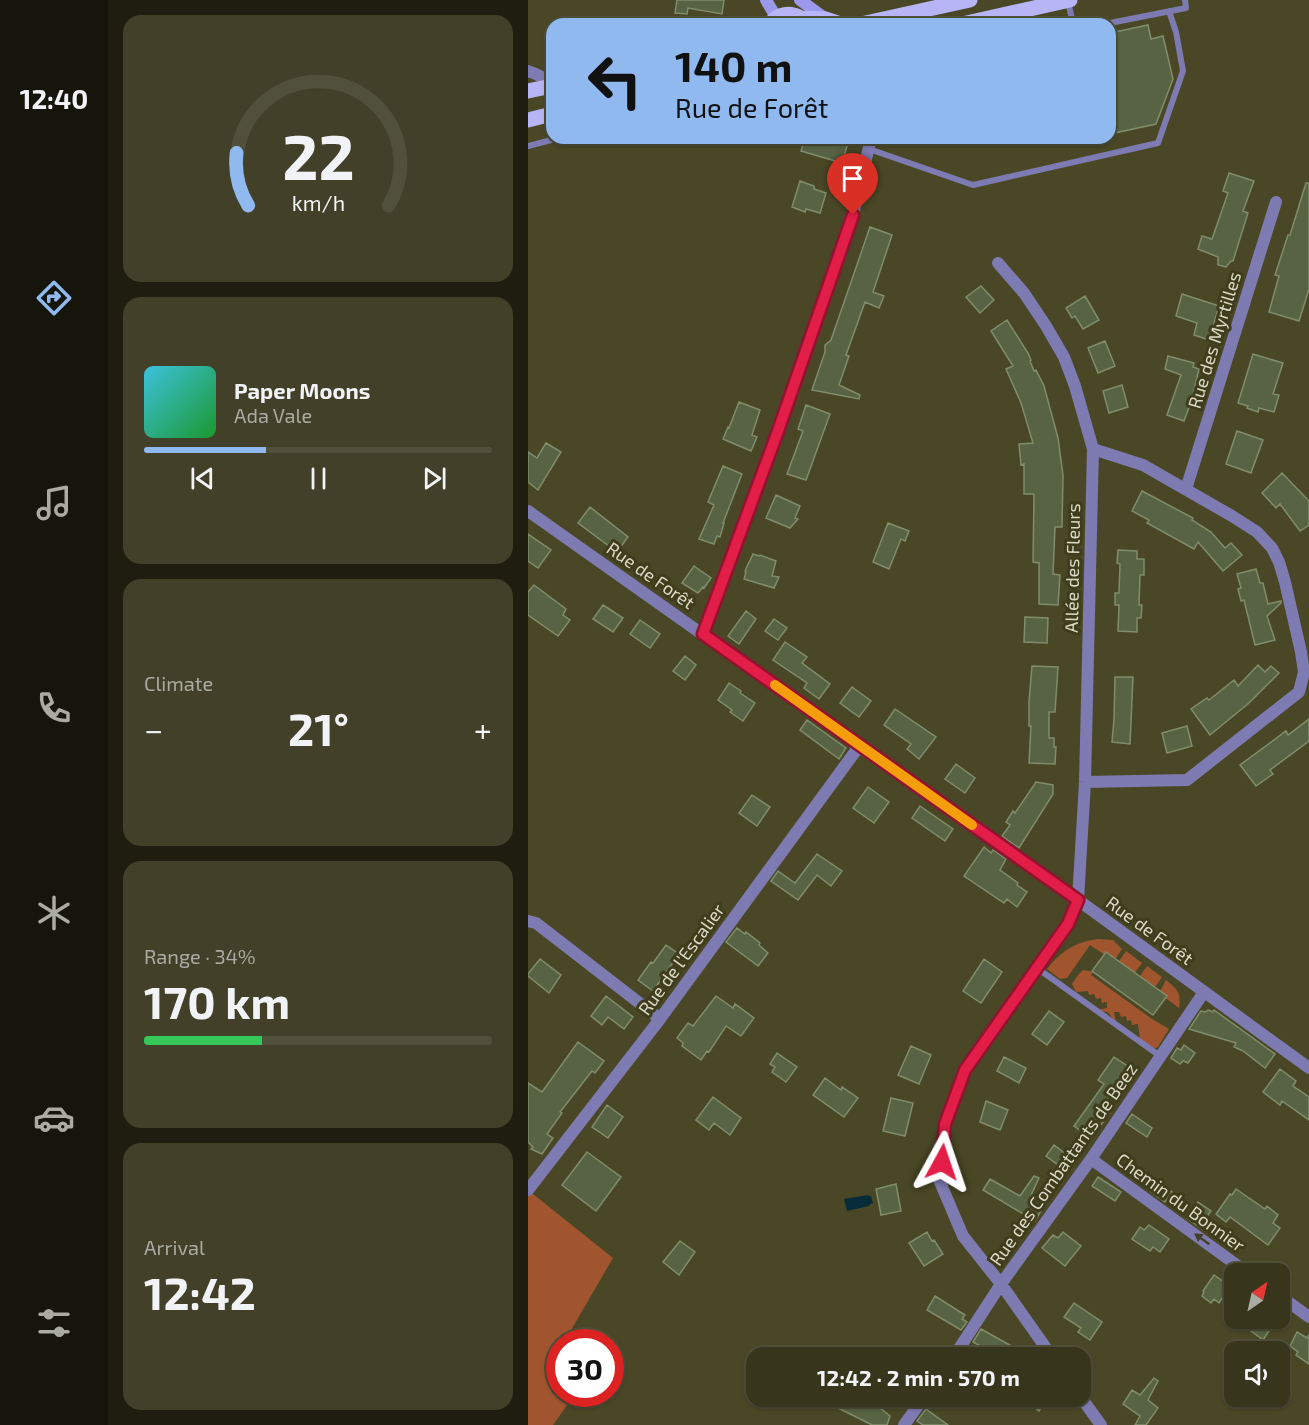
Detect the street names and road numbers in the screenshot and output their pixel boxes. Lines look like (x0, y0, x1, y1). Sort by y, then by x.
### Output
street label: Rue des Myrtilles (1183, 269, 1245, 411)
street label: Allée des Fleurs (1060, 503, 1084, 633)
street label: Rue de Forêt (603, 537, 699, 613)
street label: Rue de Forêt (1102, 891, 1198, 969)
street label: Rue de l'Escalier (633, 899, 729, 1019)
street label: Rue des Combattants de Beez (984, 1058, 1142, 1270)
street label: Chemin du Bonnier (1113, 1148, 1249, 1256)

